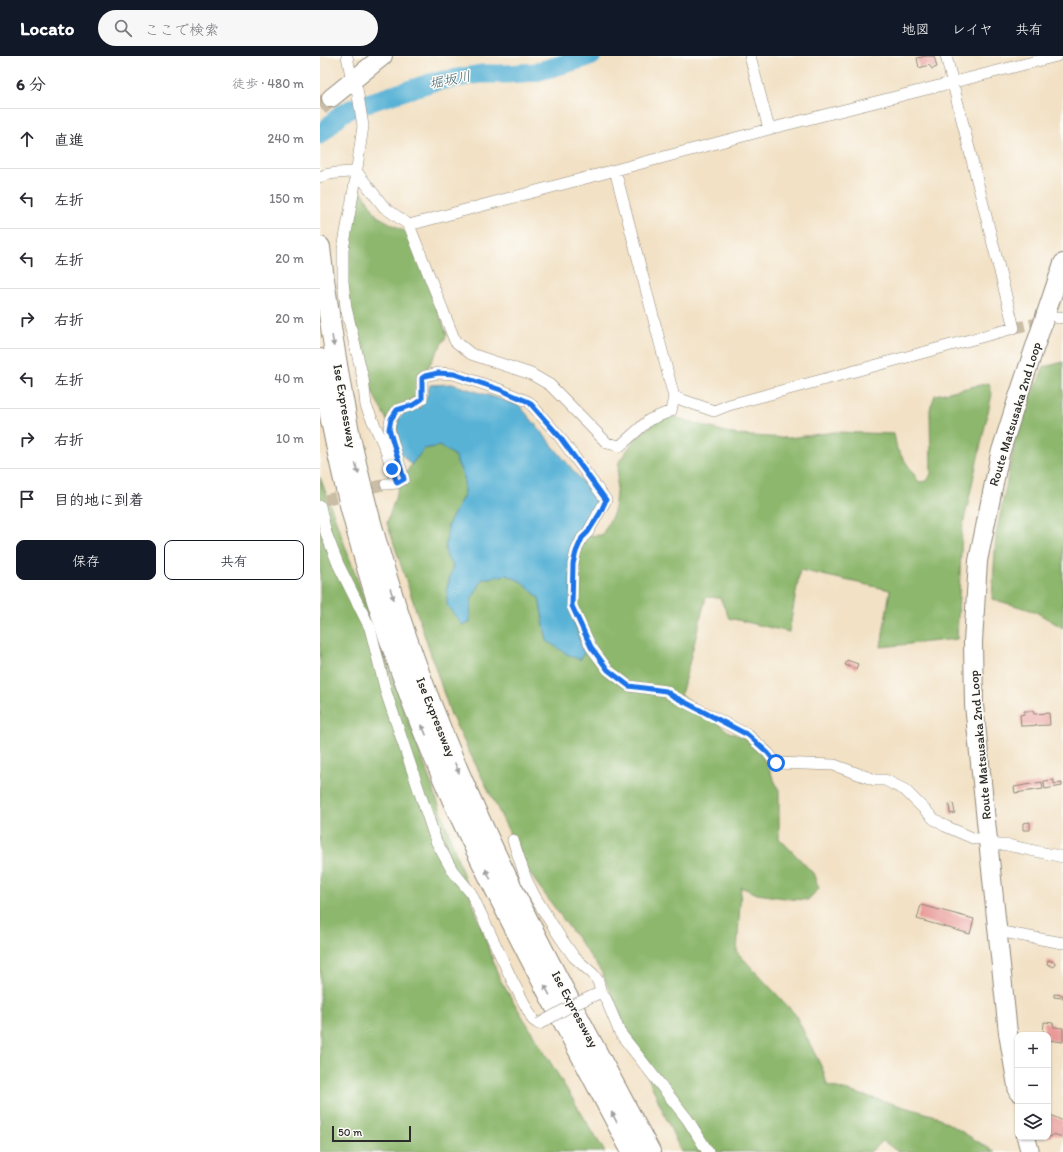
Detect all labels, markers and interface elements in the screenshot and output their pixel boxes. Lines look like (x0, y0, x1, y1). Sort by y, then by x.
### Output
search box (98, 10, 378, 46)
text: Locato (20, 17, 74, 40)
icon: search (112, 17, 134, 39)
text: ここで検索 (144, 21, 219, 39)
text: 地図 (902, 21, 930, 38)
text: レイヤ (952, 21, 993, 38)
text: 共有 (1015, 21, 1043, 38)
water label: 堀坂川 (428, 68, 472, 92)
text: 6 分 (16, 74, 46, 94)
text: 徒歩 · 480 m (232, 76, 304, 91)
icon: ahead (16, 128, 38, 150)
text: 直進 (54, 131, 84, 149)
text: 240 m (267, 131, 304, 146)
icon: left (16, 188, 38, 210)
text: 左折 (54, 191, 84, 209)
text: 150 m (269, 191, 304, 206)
icon: left (16, 248, 38, 270)
text: 左折 (54, 251, 84, 269)
text: 20 m (275, 251, 304, 266)
icon: right (16, 308, 38, 330)
text: 右折 (54, 311, 84, 329)
text: 20 m (275, 311, 304, 326)
one-way arrow (330, 335, 336, 347)
street label: Route Matsusaka 2nd Loop (986, 340, 1044, 488)
street label: Ise Expressway (330, 363, 360, 449)
icon: left (16, 368, 38, 390)
text: 左折 (54, 371, 84, 389)
text: 40 m (274, 371, 304, 386)
icon: right (16, 428, 38, 450)
text: 右折 (54, 431, 84, 449)
text: 10 m (276, 431, 304, 446)
route end (383, 460, 401, 478)
one-way arrow (354, 463, 360, 475)
icon: arrive (16, 488, 38, 510)
text: 目的地に到着 (54, 491, 144, 509)
button: 保存 (16, 540, 156, 580)
button: 共有 (164, 540, 304, 580)
one-way arrow (389, 588, 395, 600)
street label: Route Matsusaka 2nd Loop (966, 670, 994, 820)
street label: Ise Expressway (413, 675, 459, 759)
one-way arrow (420, 723, 426, 735)
route start (767, 754, 785, 772)
one-way arrow (454, 763, 460, 774)
one-way arrow (485, 868, 491, 880)
street label: Ise Expressway (548, 968, 602, 1050)
one-way arrow (544, 984, 550, 996)
map controls (1015, 1032, 1051, 1140)
button: + (1015, 1032, 1051, 1068)
button: − (1015, 1068, 1051, 1104)
button: layers (1015, 1104, 1051, 1140)
one-way arrow (610, 1112, 617, 1123)
scale bar (332, 1124, 411, 1143)
text: 50 m (338, 1126, 362, 1139)

